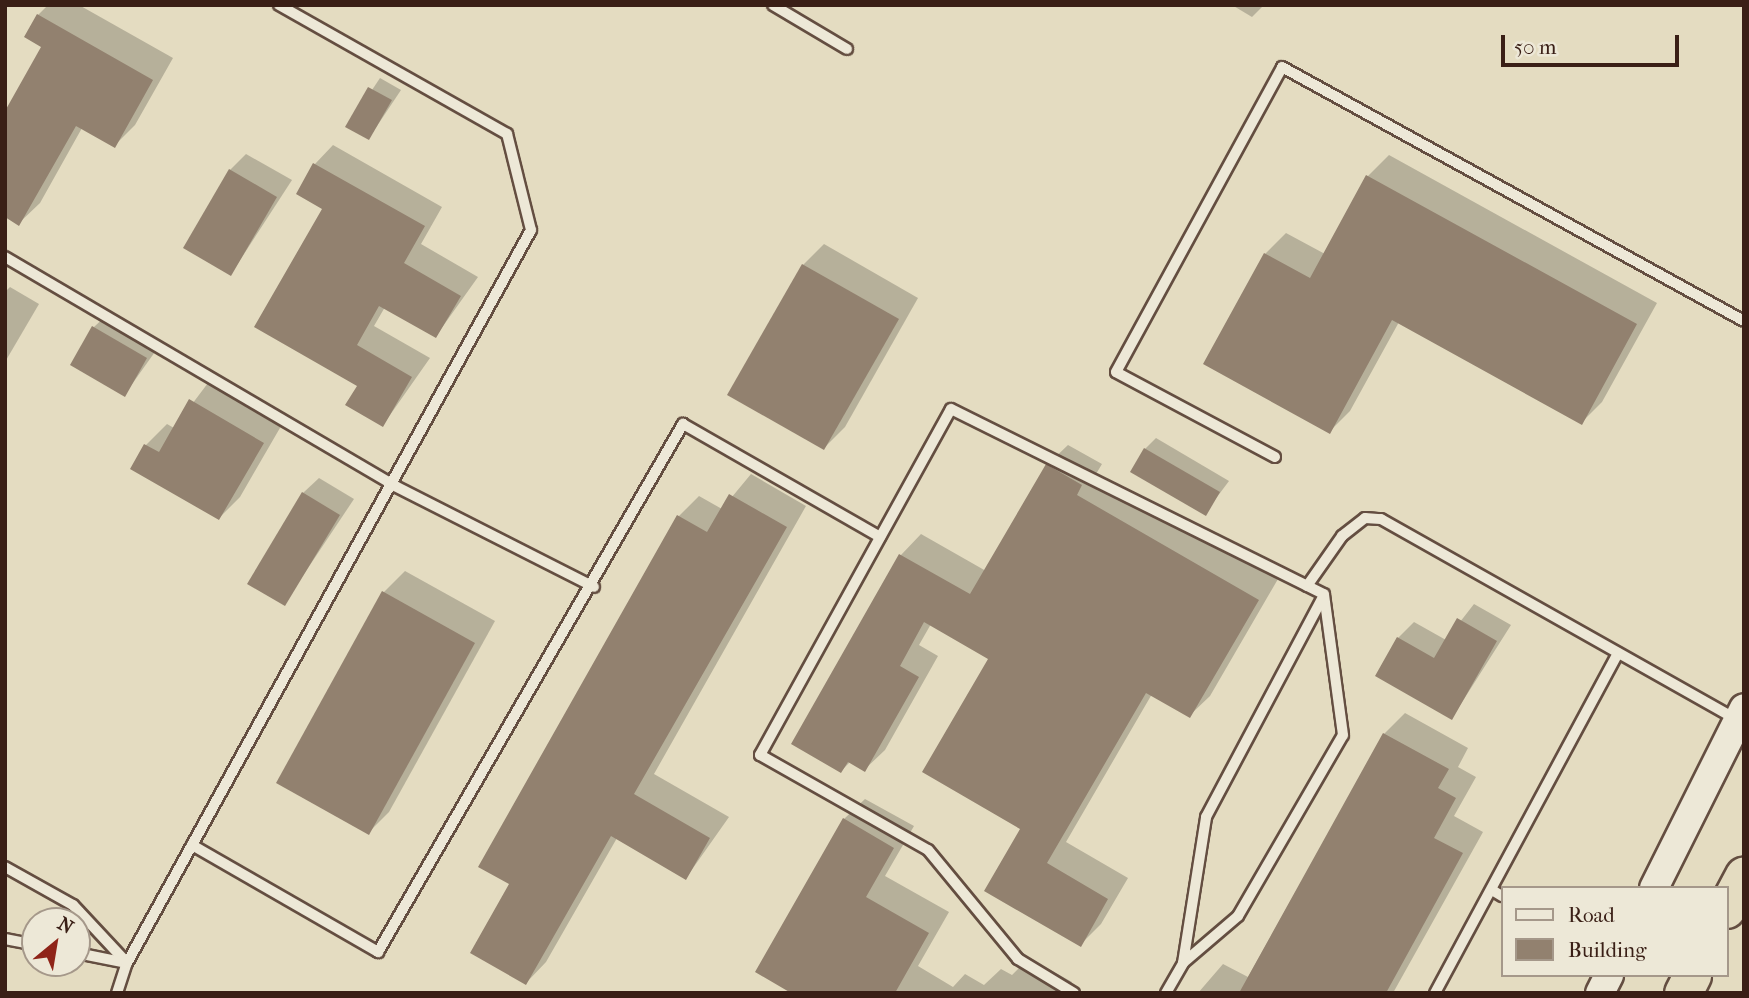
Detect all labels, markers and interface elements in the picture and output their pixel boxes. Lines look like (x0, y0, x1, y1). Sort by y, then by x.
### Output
scale bar (1504, 21, 1682, 65)
text: 50 m (1514, 35, 1557, 59)
legend (1500, 886, 1728, 977)
text: Road (1568, 903, 1615, 927)
north arrow (21, 907, 91, 977)
text: N (54, 912, 77, 939)
text: Building (1568, 938, 1646, 962)

